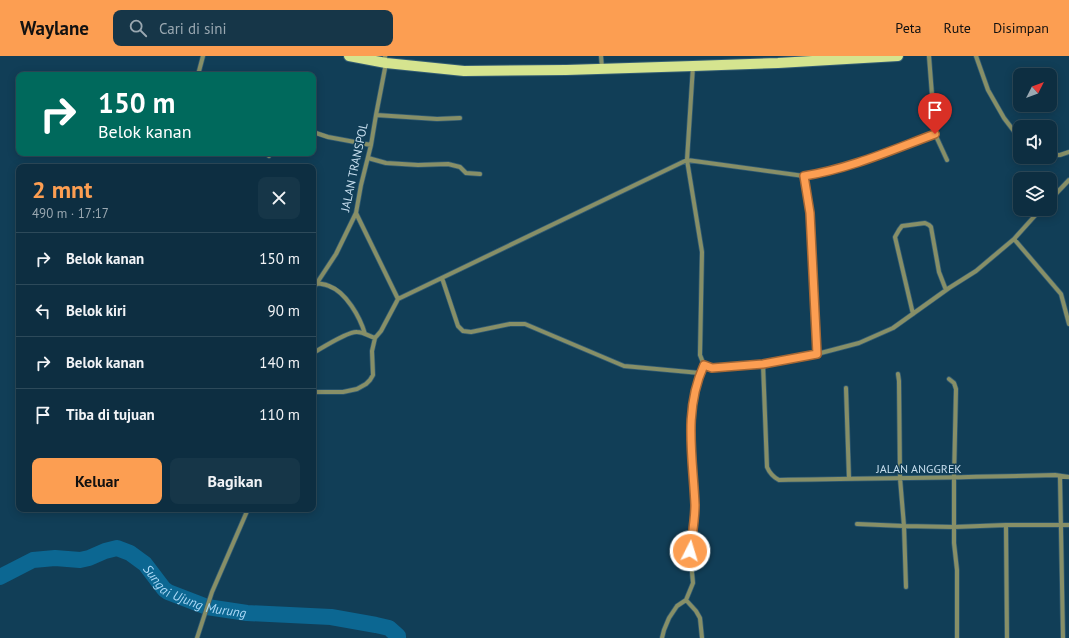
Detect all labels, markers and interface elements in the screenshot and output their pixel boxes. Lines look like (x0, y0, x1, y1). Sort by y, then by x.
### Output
search box (113, 10, 393, 46)
text: Waylane (20, 16, 89, 40)
icon: search (127, 17, 149, 39)
text: Cari di sini (159, 19, 227, 38)
text: Peta (895, 19, 921, 37)
text: Rute (943, 19, 971, 37)
text: Disimpan (993, 19, 1049, 37)
north arrow (1013, 68, 1057, 112)
map controls (1013, 68, 1057, 216)
text: 150 m (98, 84, 175, 121)
icon: right (32, 88, 84, 140)
pin (918, 93, 952, 134)
icon: arrive (924, 99, 946, 121)
text: Belok kanan (98, 120, 192, 143)
button: sound (1013, 120, 1057, 164)
street label: JALAN TRANSPOL (337, 121, 371, 214)
button: layers (1013, 172, 1057, 216)
text: 2 mnt (32, 174, 92, 205)
button: close (258, 177, 300, 219)
text: 490 m · 17:17 (32, 205, 109, 222)
icon: right (32, 248, 54, 270)
text: Belok kanan (66, 249, 144, 268)
text: 150 m (259, 249, 300, 268)
icon: left (32, 300, 54, 322)
text: Belok kiri (66, 301, 126, 320)
text: 90 m (267, 301, 300, 320)
icon: right (32, 352, 54, 374)
text: Belok kanan (66, 353, 144, 372)
text: 140 m (259, 353, 300, 372)
icon: arrive (32, 404, 54, 426)
text: Tiba di tujuan (66, 405, 155, 424)
text: 110 m (259, 405, 300, 424)
button: Keluar (32, 458, 162, 504)
button: Bagikan (170, 458, 300, 504)
street label: JALAN ANGGREK (875, 461, 962, 476)
position arrow (669, 530, 711, 572)
water label: Sungai Ujung Murung (140, 561, 248, 621)

